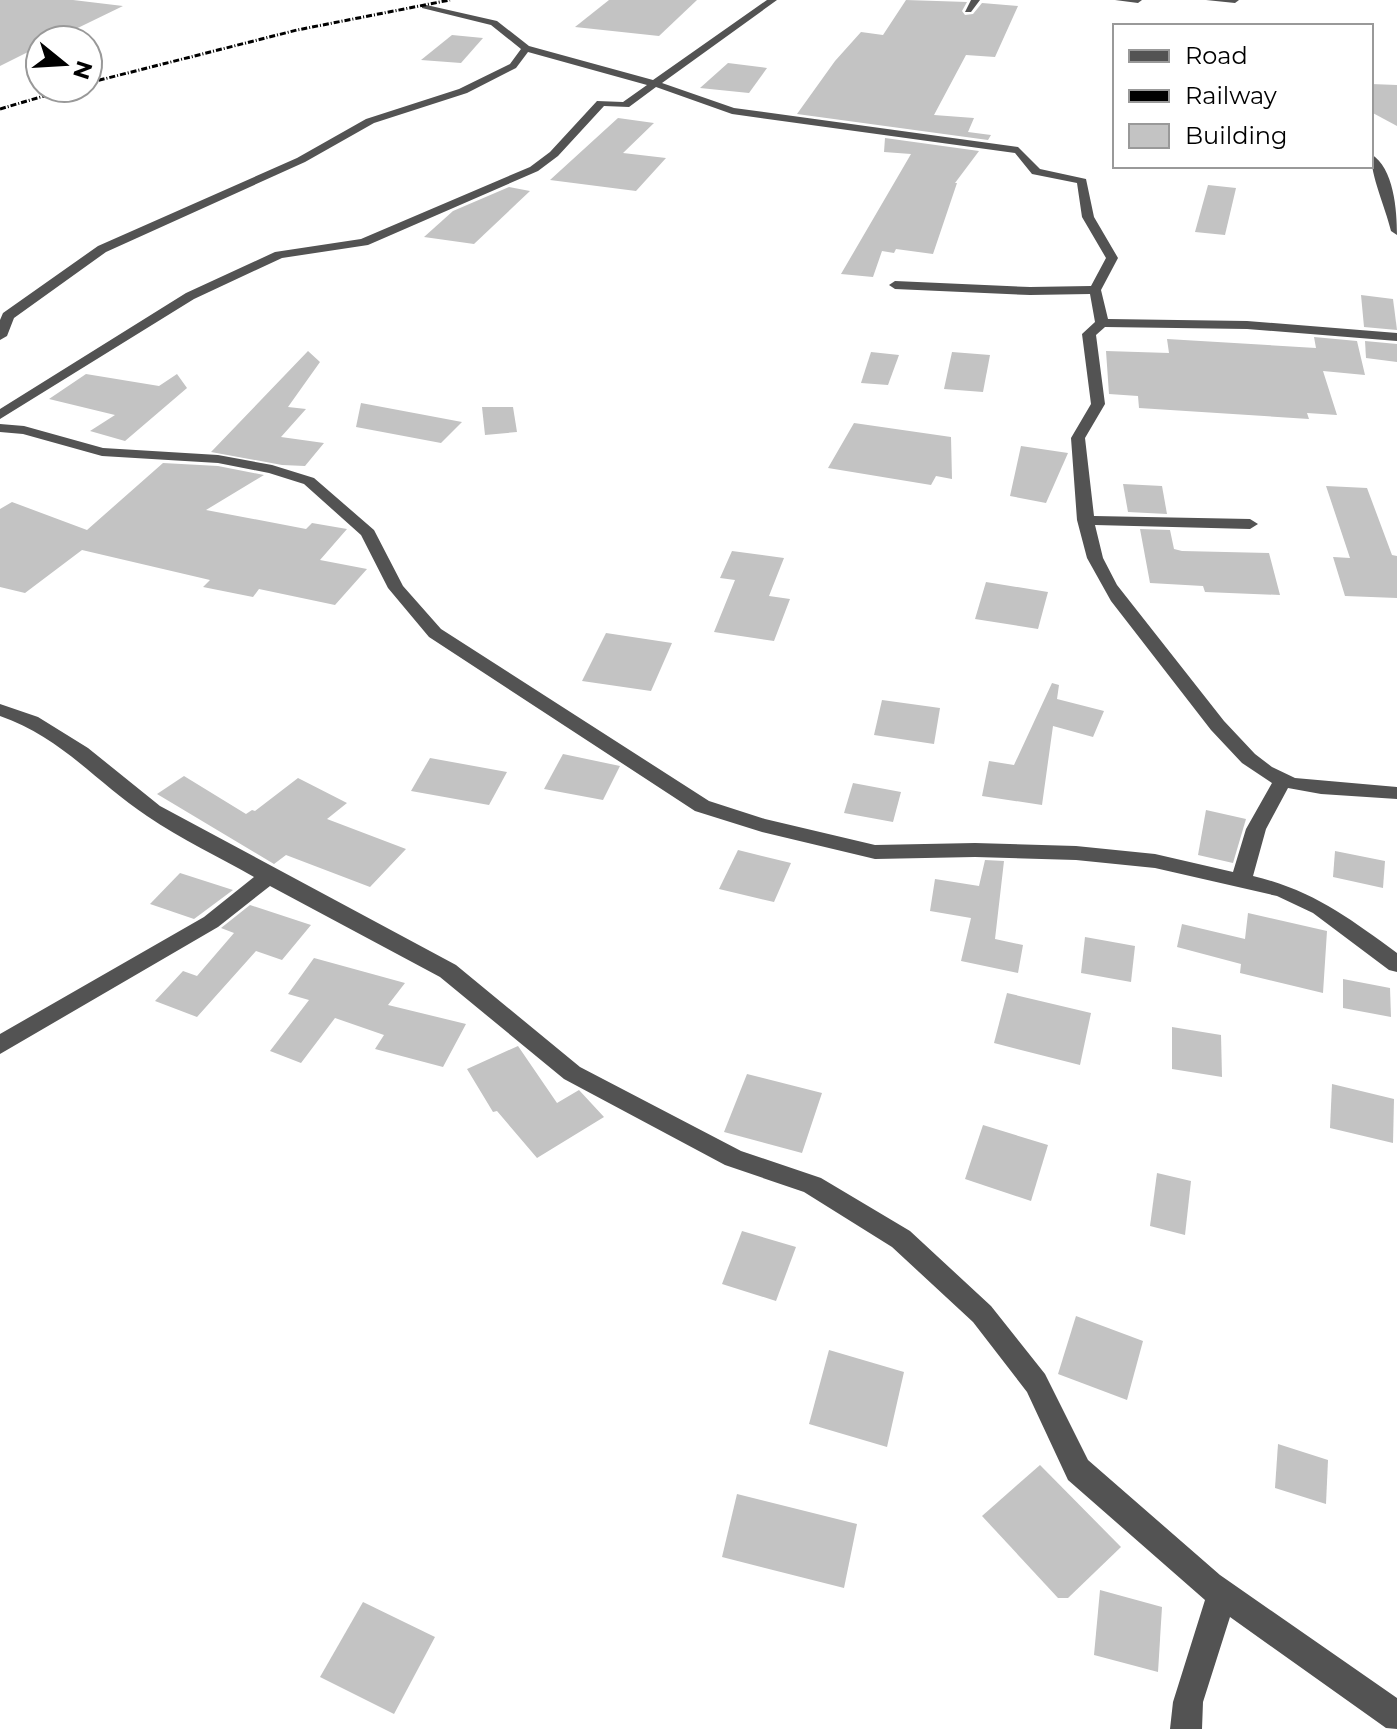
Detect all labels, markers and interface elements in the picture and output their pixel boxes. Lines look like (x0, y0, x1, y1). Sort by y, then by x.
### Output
north arrow (24, 24, 104, 104)
legend (1113, 24, 1373, 168)
text: Road (1185, 41, 1248, 70)
text: N (67, 57, 98, 83)
text: Railway (1185, 81, 1277, 110)
text: Building (1185, 121, 1288, 150)

